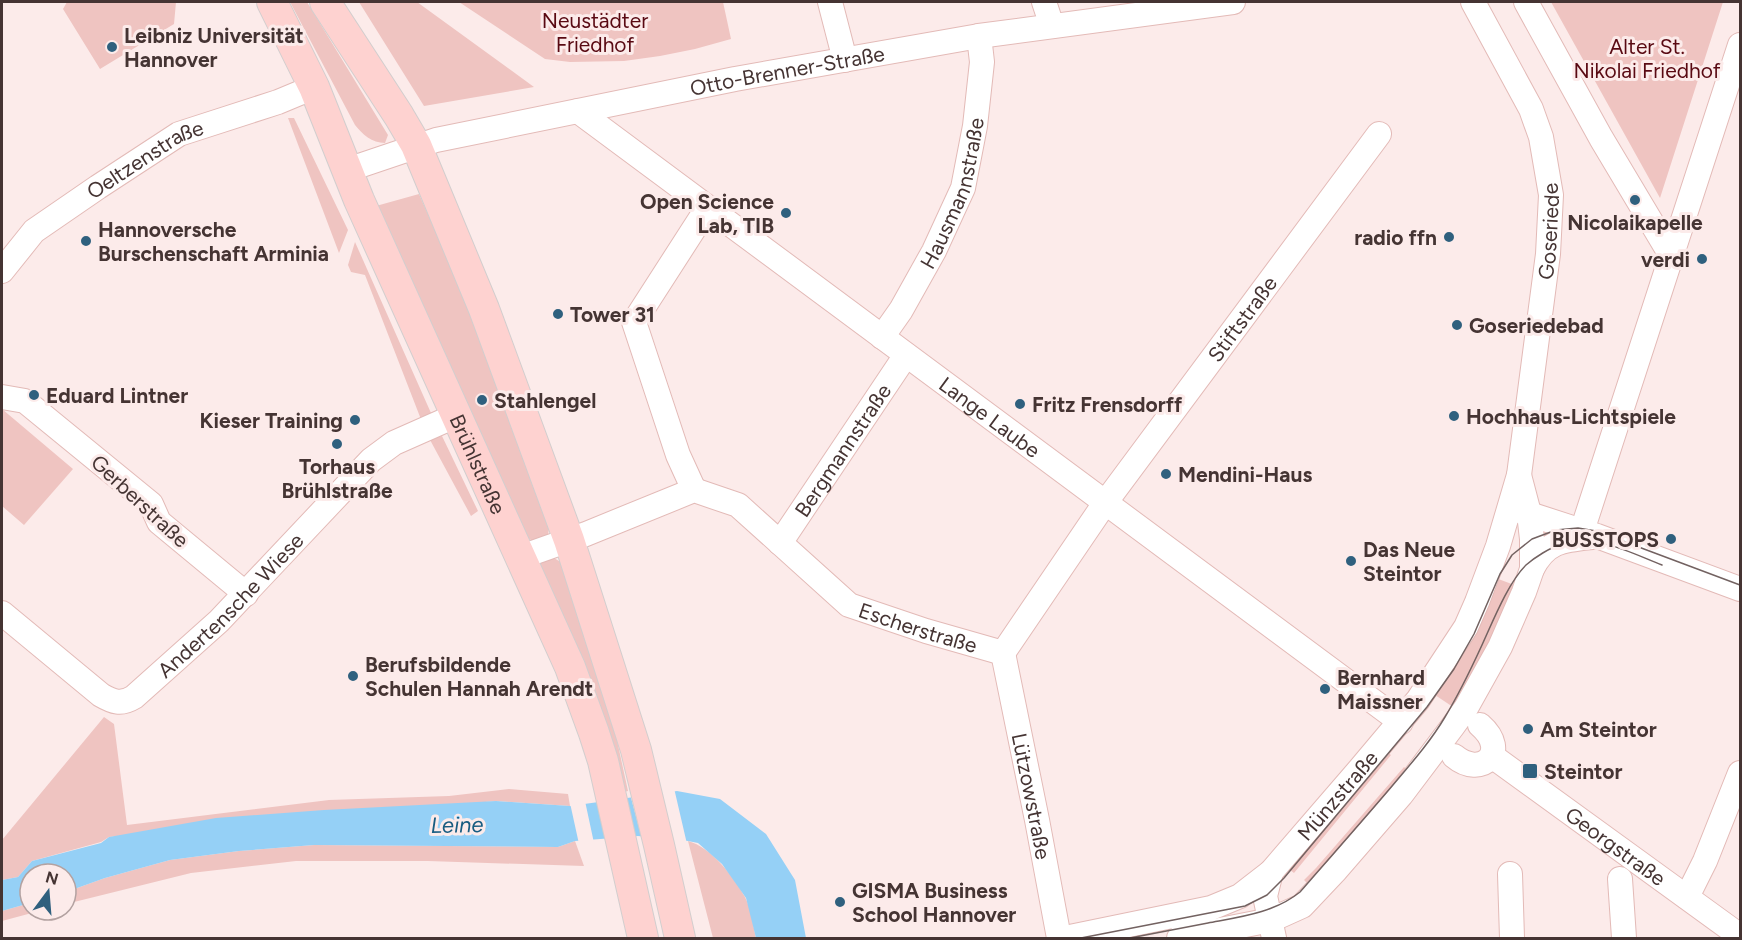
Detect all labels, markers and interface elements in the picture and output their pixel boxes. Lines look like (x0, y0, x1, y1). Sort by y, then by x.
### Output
park label: Neustädter Friedhof (542, 8, 648, 57)
place label: Leibniz Universität Hannover (124, 23, 304, 72)
park label: Alter St. Nikolai Friedhof (1573, 34, 1721, 83)
marker: Leibniz Universität Hannover (105, 40, 119, 54)
street label: Otto-Brenner-Straße (688, 40, 886, 100)
street label: Oeltzenstraße (82, 115, 206, 204)
street label: Hausmannstraße (914, 116, 988, 273)
street label: Goseriede (1532, 181, 1564, 281)
place label: Open Science Lab, TIB (640, 189, 774, 238)
marker: Nicolaikapelle (1628, 193, 1642, 207)
marker: Open Science Lab, TIB (779, 206, 793, 220)
place label: Nicolaikapelle (1567, 210, 1703, 235)
place label: Hannoversche Burschenschaft Arminia (98, 217, 329, 266)
place label: radio ffn (1354, 225, 1437, 250)
marker: radio ffn (1442, 230, 1456, 244)
marker: Hannoversche Burschenschaft Arminia (79, 234, 93, 248)
place label: verdi (1641, 247, 1690, 272)
marker: verdi (1695, 252, 1709, 266)
street label: Stiftstraße (1202, 271, 1282, 366)
place label: Tower 31 (570, 302, 655, 327)
marker: Tower 31 (551, 307, 565, 321)
place label: Goseriedebad (1469, 313, 1604, 338)
marker: Goseriedebad (1450, 318, 1464, 332)
street label: Lange Laube (934, 371, 1045, 462)
street label: Bergmannstraße (789, 379, 896, 521)
place label: Eduard Lintner (46, 383, 188, 408)
marker: Eduard Lintner (27, 388, 41, 402)
place label: Stahlengel (494, 388, 596, 413)
place label: Fritz Frensdorff (1032, 392, 1183, 417)
marker: Stahlengel (475, 393, 489, 407)
marker: Fritz Frensdorff (1013, 397, 1027, 411)
place label: Hochhaus-Lichtspiele (1466, 404, 1676, 429)
place label: Kieser Training (199, 408, 343, 433)
marker: Hochhaus-Lichtspiele (1447, 409, 1461, 423)
street label: Brühlstraße (445, 410, 512, 518)
marker: Kieser Training (348, 413, 362, 427)
marker: Torhaus Brühlstraße (330, 437, 344, 451)
street label: Gerberstraße (86, 449, 194, 553)
place label: Torhaus Brühlstraße (281, 454, 393, 503)
place label: Mendini-Haus (1178, 462, 1312, 487)
marker: Mendini-Haus (1159, 467, 1173, 481)
place label: BUSSTOPS (1552, 527, 1659, 552)
street label: Andertensche Wiese (152, 528, 308, 683)
marker: BUSSTOPS (1664, 532, 1678, 546)
place label: Das Neue Steintor (1363, 537, 1455, 586)
marker: Das Neue Steintor (1344, 554, 1358, 568)
street label: Escherstraße (856, 597, 980, 657)
place label: Berufsbildende Schulen Hannah Arendt (365, 652, 593, 701)
place label: Bernhard Maissner (1337, 665, 1425, 714)
marker: Berufsbildende Schulen Hannah Arendt (346, 669, 360, 683)
marker: Bernhard Maissner (1318, 682, 1332, 696)
place label: Am Steintor (1540, 717, 1657, 742)
marker: Am Steintor (1521, 722, 1535, 736)
street label: Lützowstraße (1007, 731, 1057, 861)
street label: Münzstraße (1292, 745, 1383, 845)
place label: Steintor (1544, 759, 1623, 784)
marker: Steintor (1521, 762, 1539, 780)
street label: Georgstraße (1561, 801, 1671, 891)
water label: Leine (430, 811, 484, 839)
north arrow (18, 862, 78, 922)
text: N (43, 867, 61, 889)
place label: GISMA Business School Hannover (852, 878, 1016, 927)
marker: GISMA Business School Hannover (833, 895, 847, 909)

